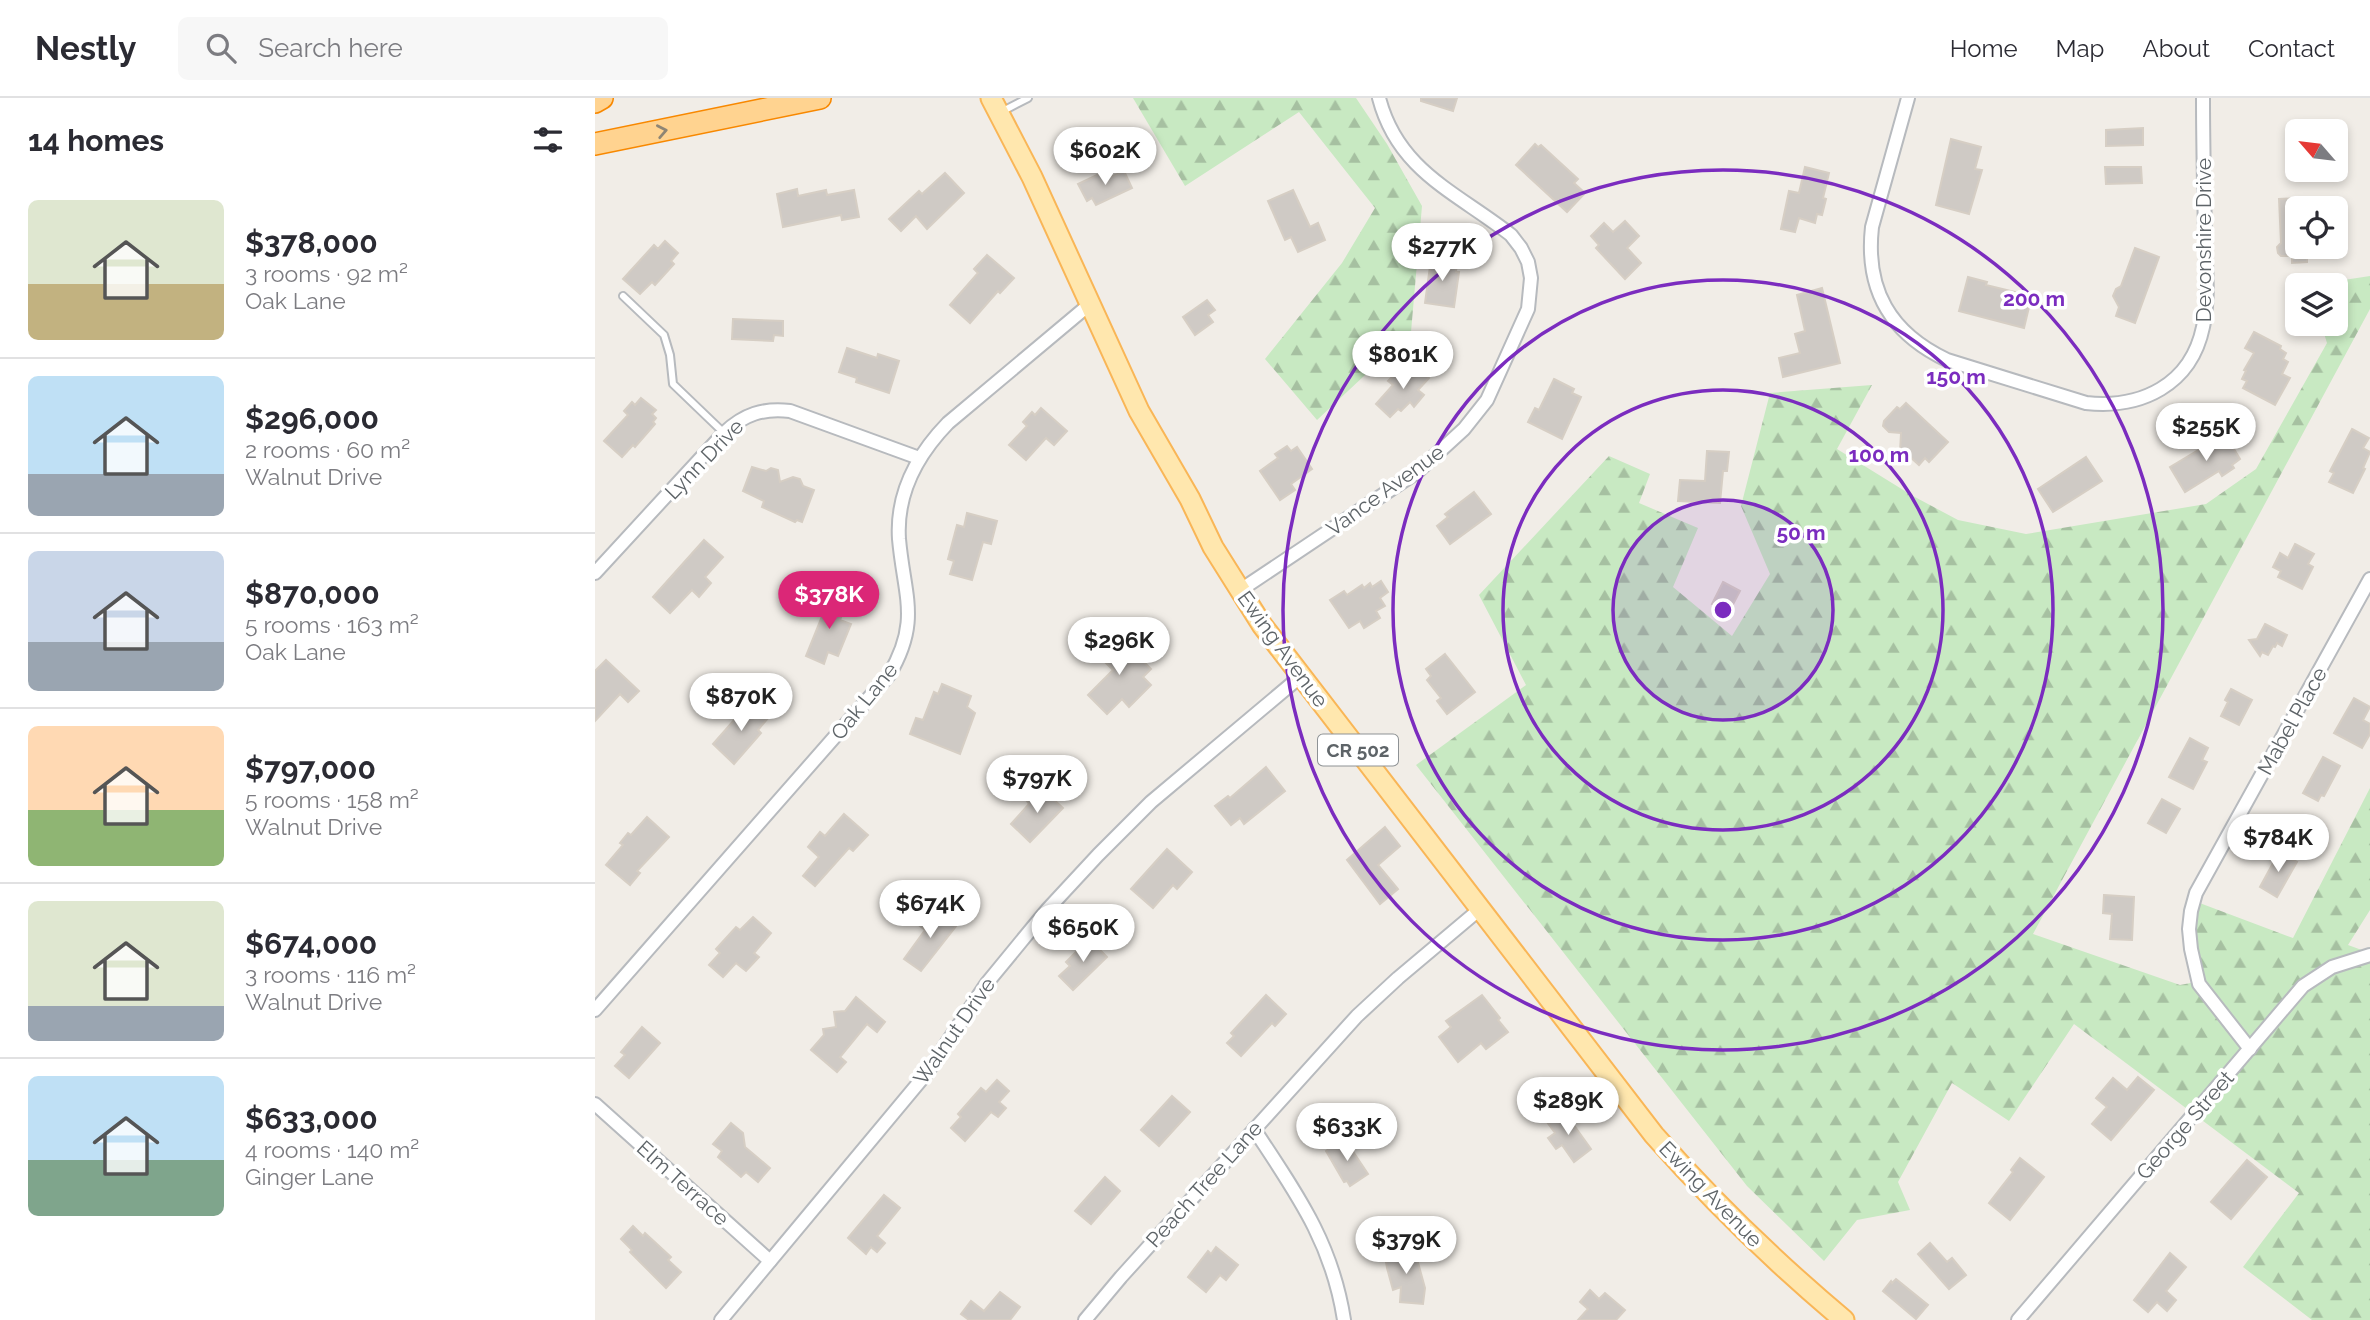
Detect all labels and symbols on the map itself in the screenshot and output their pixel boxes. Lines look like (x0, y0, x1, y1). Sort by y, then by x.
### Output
north arrow (2285, 119, 2349, 182)
one-way arrow (656, 124, 668, 139)
pin: $602K (1056, 127, 1154, 187)
street label: Devonshire Drive (2191, 158, 2216, 322)
pin: $277K (1393, 223, 1491, 283)
text: 200 m (2003, 286, 2065, 311)
pin: $801K (1354, 331, 1452, 391)
text: 150 m (1926, 364, 1986, 389)
pin: $255K (2157, 404, 2255, 463)
street label: Lynn Drive (660, 414, 748, 504)
street label: Vance Avenue (1321, 439, 1449, 541)
text: 100 m (1849, 442, 1909, 467)
text: 50 m (1776, 520, 1826, 545)
pin: $378K (780, 572, 878, 631)
street label: Ewing Avenue (1232, 586, 1334, 712)
centre of rings (1711, 598, 1735, 622)
pin: $296K (1070, 618, 1168, 677)
street label: Oak Lane (825, 657, 903, 745)
street label: Mabel Place (2252, 663, 2332, 779)
pin: $870K (692, 674, 790, 733)
road number: CR 502 (1318, 734, 1398, 765)
pin: $797K (988, 756, 1086, 815)
pin: $784K (2229, 814, 2327, 874)
pin: $674K (881, 880, 979, 940)
pin: $650K (1034, 904, 1132, 964)
street label: Walnut Drive (908, 973, 1000, 1089)
street label: George Street (2131, 1066, 2239, 1184)
pin: $289K (1519, 1077, 1617, 1137)
pin: $633K (1298, 1104, 1396, 1163)
street label: Peach Tree Lane (1141, 1116, 1267, 1252)
street label: Elm Terrace (632, 1135, 734, 1231)
street label: Ewing Avenue (1654, 1136, 1768, 1252)
pin: $379K (1357, 1216, 1455, 1276)

